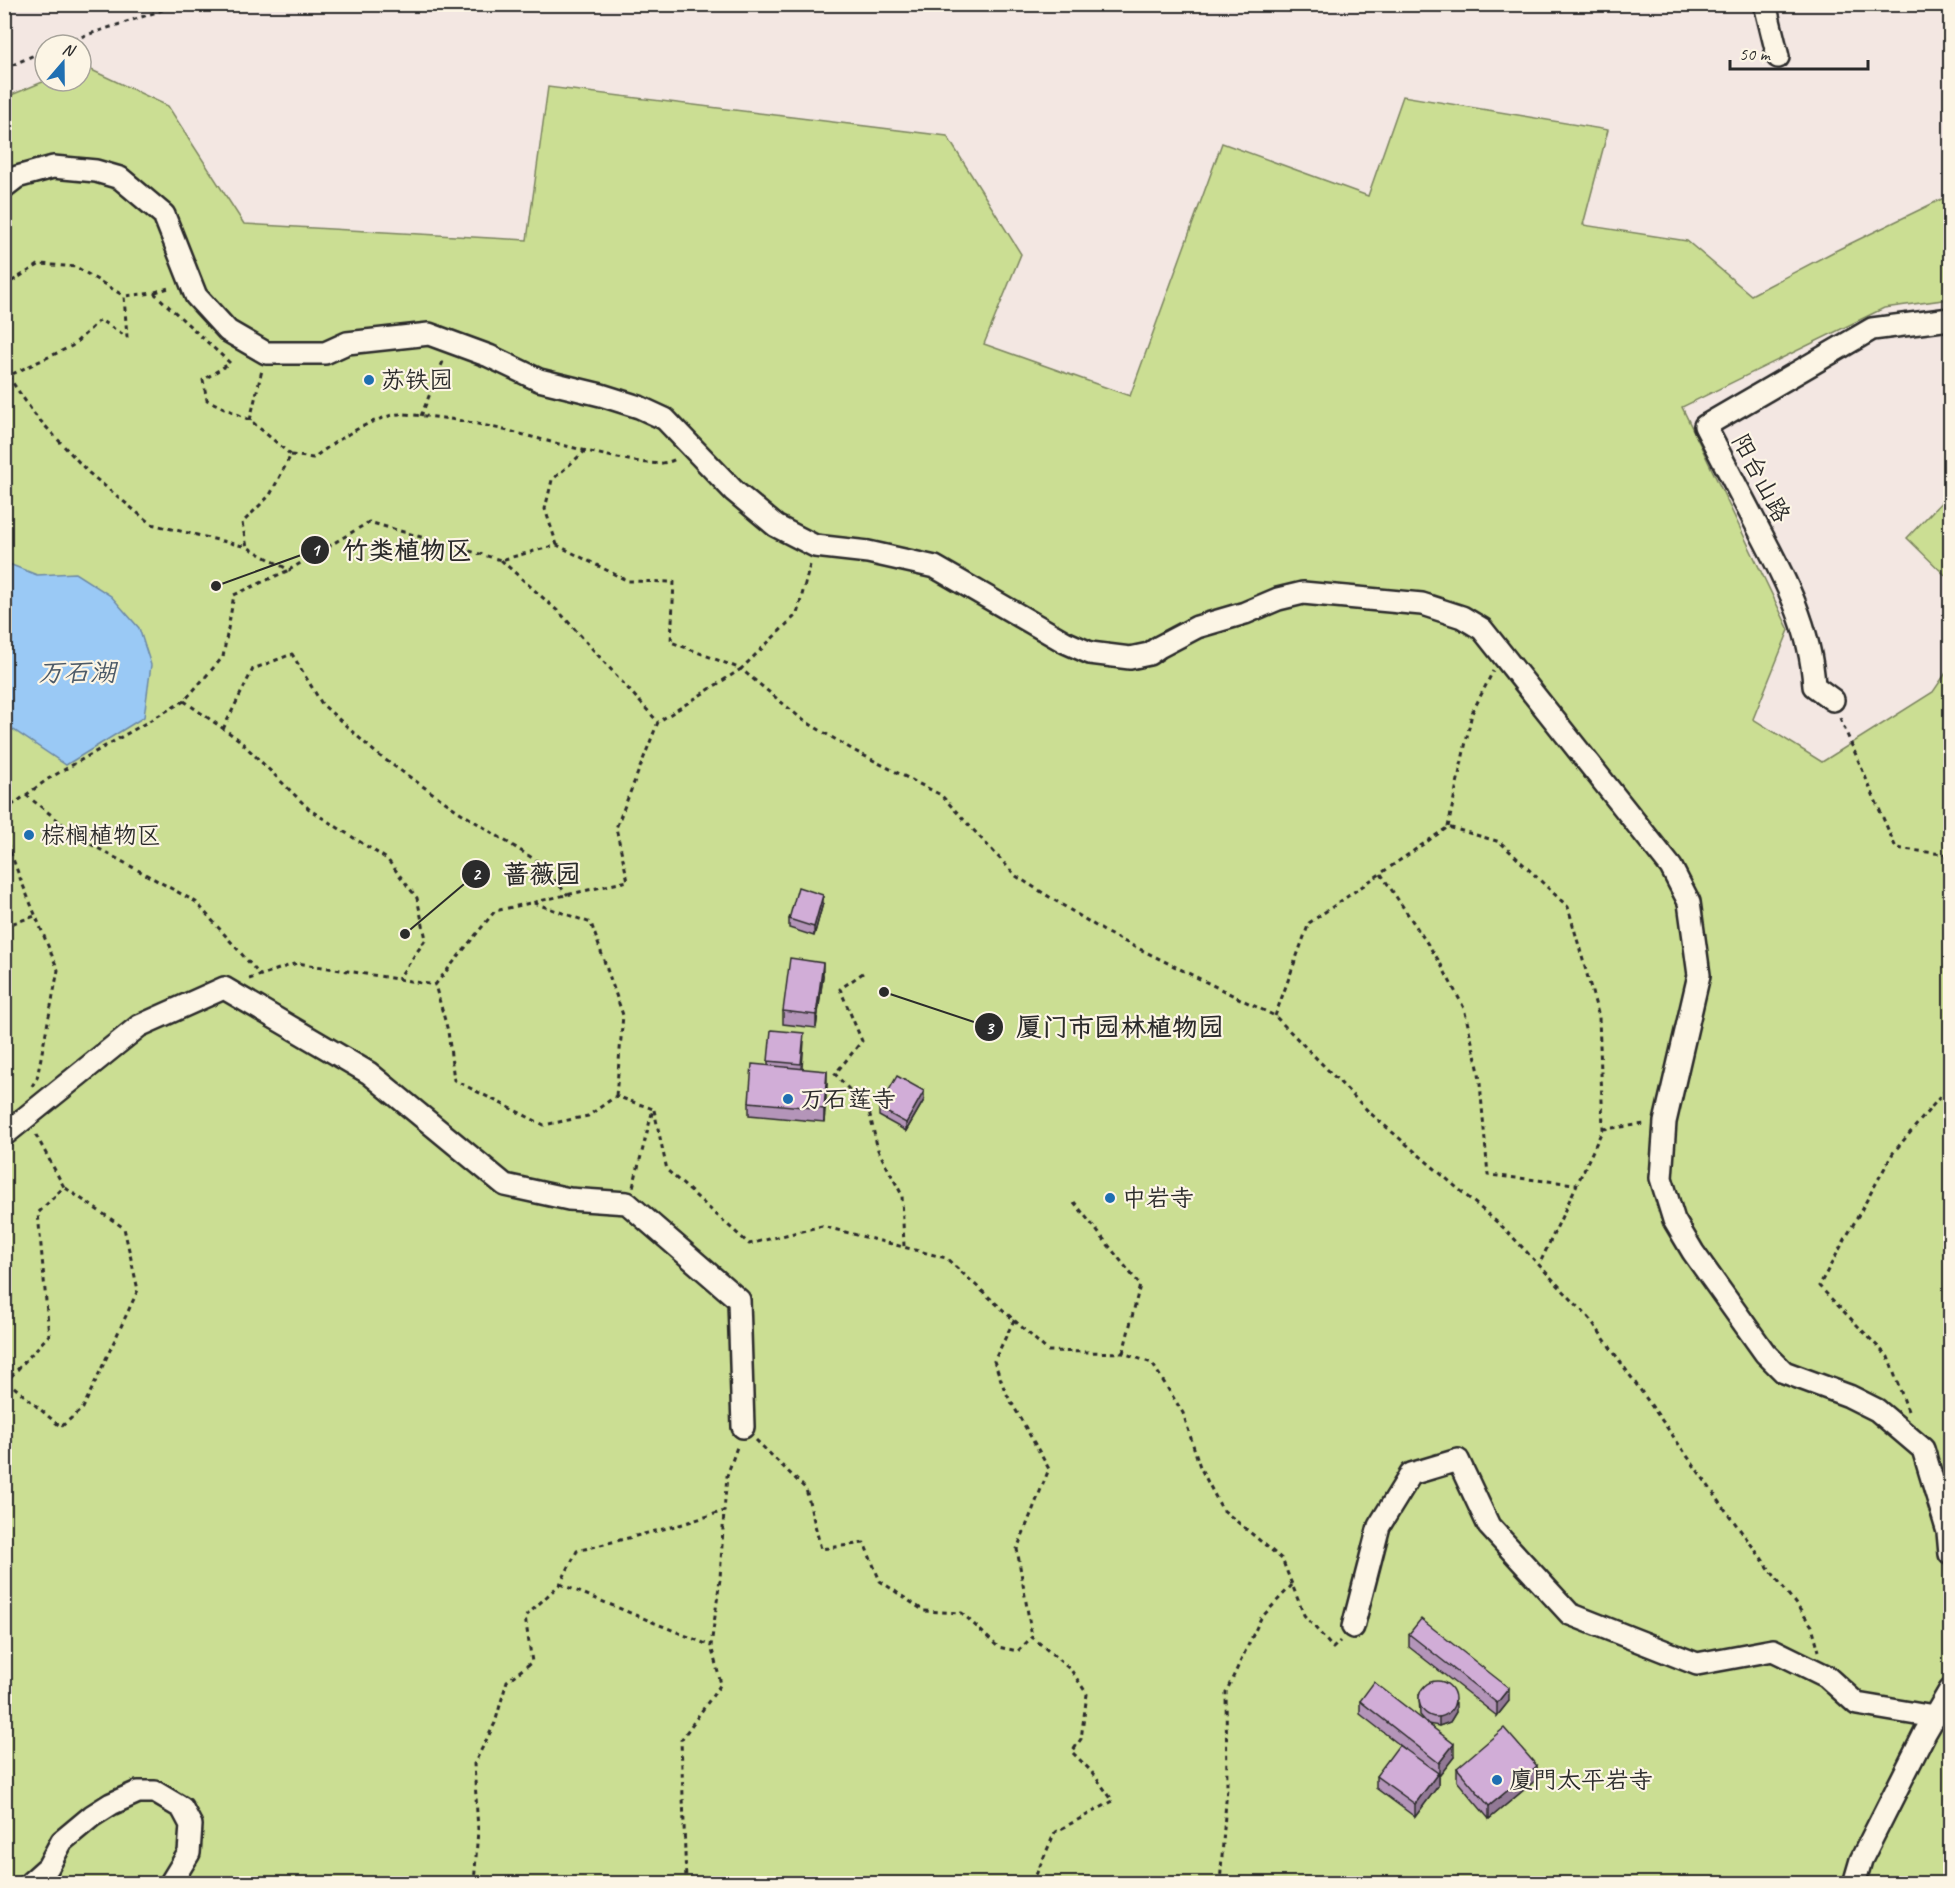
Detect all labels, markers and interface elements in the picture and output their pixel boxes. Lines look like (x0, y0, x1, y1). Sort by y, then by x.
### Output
north arrow (33, 33, 93, 93)
scale bar (1730, 33, 1868, 71)
text: N (60, 39, 79, 62)
text: 50 m (1739, 43, 1772, 65)
place label: 苏铁园 (381, 365, 453, 395)
marker: 苏铁园 (362, 373, 376, 387)
street label: 阳台山路 (1725, 429, 1797, 527)
callout: 竹类植物区 (300, 528, 484, 572)
text: 竹类植物区 (342, 534, 472, 567)
text: 1 (311, 539, 321, 561)
water label: 万石湖 (38, 656, 119, 689)
place label: 棕榈植物区 (41, 820, 161, 850)
marker: 棕榈植物区 (22, 828, 36, 842)
callout: 蔷薇园 (461, 852, 593, 896)
text: 蔷薇园 (503, 858, 581, 891)
text: 2 (472, 863, 482, 885)
callout: 厦门市园林植物园 (974, 1005, 1236, 1049)
text: 厦门市园林植物园 (1016, 1011, 1224, 1044)
text: 3 (985, 1017, 995, 1039)
place label: 万石莲寺 (800, 1084, 896, 1114)
marker: 万石莲寺 (781, 1092, 795, 1106)
place label: 中岩寺 (1122, 1183, 1194, 1213)
marker: 中岩寺 (1103, 1191, 1117, 1205)
place label: 廈門太平岩寺 (1509, 1765, 1653, 1795)
marker: 廈門太平岩寺 (1490, 1773, 1504, 1787)

